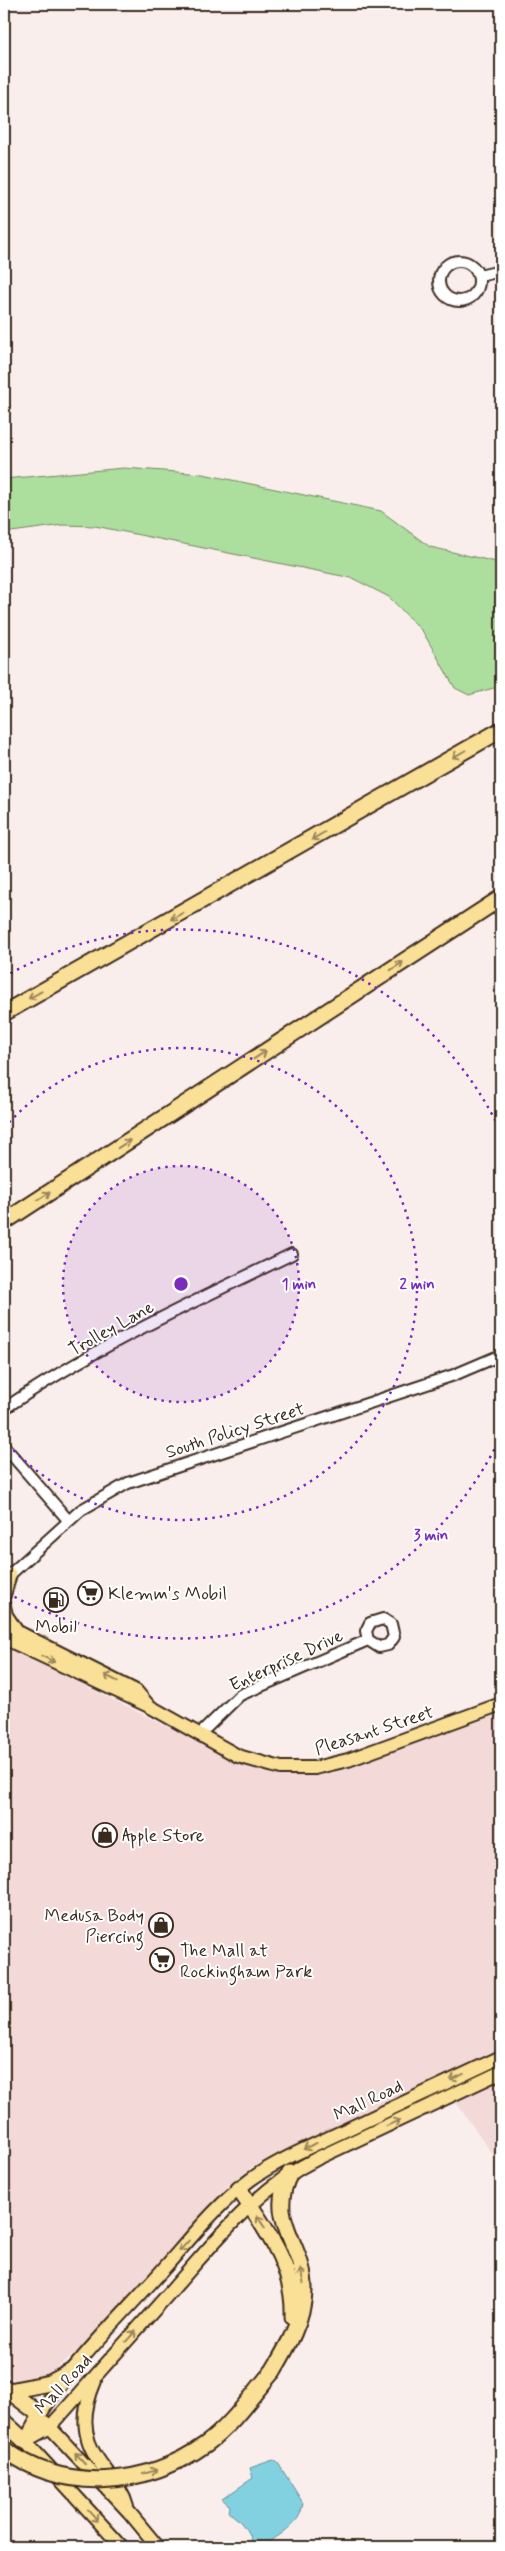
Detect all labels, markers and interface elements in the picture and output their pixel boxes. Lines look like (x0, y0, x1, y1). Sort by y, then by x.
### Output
one-way arrow (452, 750, 467, 760)
one-way arrow (312, 831, 326, 841)
one-way arrow (170, 911, 185, 921)
one-way arrow (389, 961, 403, 971)
one-way arrow (29, 991, 43, 1001)
one-way arrow (253, 1050, 267, 1060)
one-way arrow (117, 1139, 131, 1149)
one-way arrow (36, 1191, 50, 1201)
centre of rings (172, 1275, 190, 1293)
text: 1 min (282, 1275, 316, 1295)
text: 2 min (399, 1275, 435, 1295)
street label: Trolley Lane (65, 1296, 158, 1362)
street label: South Policy Street (163, 1397, 308, 1465)
text: 3 min (414, 1526, 448, 1546)
supermarket icon: Klemm's Mobil (77, 1580, 103, 1606)
place label: Klemm's Mobil (108, 1582, 227, 1606)
fuel station icon: Mobil (43, 1587, 69, 1613)
place label: Mobil (35, 1615, 77, 1639)
street label: Enterprise Drive (226, 1624, 347, 1698)
one-way arrow (40, 1655, 55, 1664)
one-way arrow (104, 1673, 119, 1682)
street label: Pleasant Street (312, 1700, 437, 1761)
shop icon: Apple Store (92, 1822, 118, 1848)
place label: Apple Store (122, 1824, 204, 1849)
place label: Medusa Body Piercing (45, 1904, 144, 1951)
shop icon: Medusa Body Piercing (148, 1912, 174, 1938)
place label: The Mall at Rockingham Park (180, 1939, 312, 1986)
supermarket icon: The Mall at Rockingham Park (149, 1947, 175, 1973)
one-way arrow (450, 2073, 465, 2083)
street label: Mall Road (330, 2074, 407, 2127)
one-way arrow (385, 2117, 400, 2127)
one-way arrow (303, 2142, 318, 2152)
one-way arrow (256, 2215, 266, 2229)
one-way arrow (178, 2240, 190, 2253)
one-way arrow (297, 2269, 307, 2285)
one-way arrow (125, 2330, 136, 2343)
street label: Mall Road (30, 2349, 98, 2420)
one-way arrow (74, 2452, 85, 2465)
one-way arrow (141, 2467, 157, 2476)
one-way arrow (88, 2509, 99, 2522)

